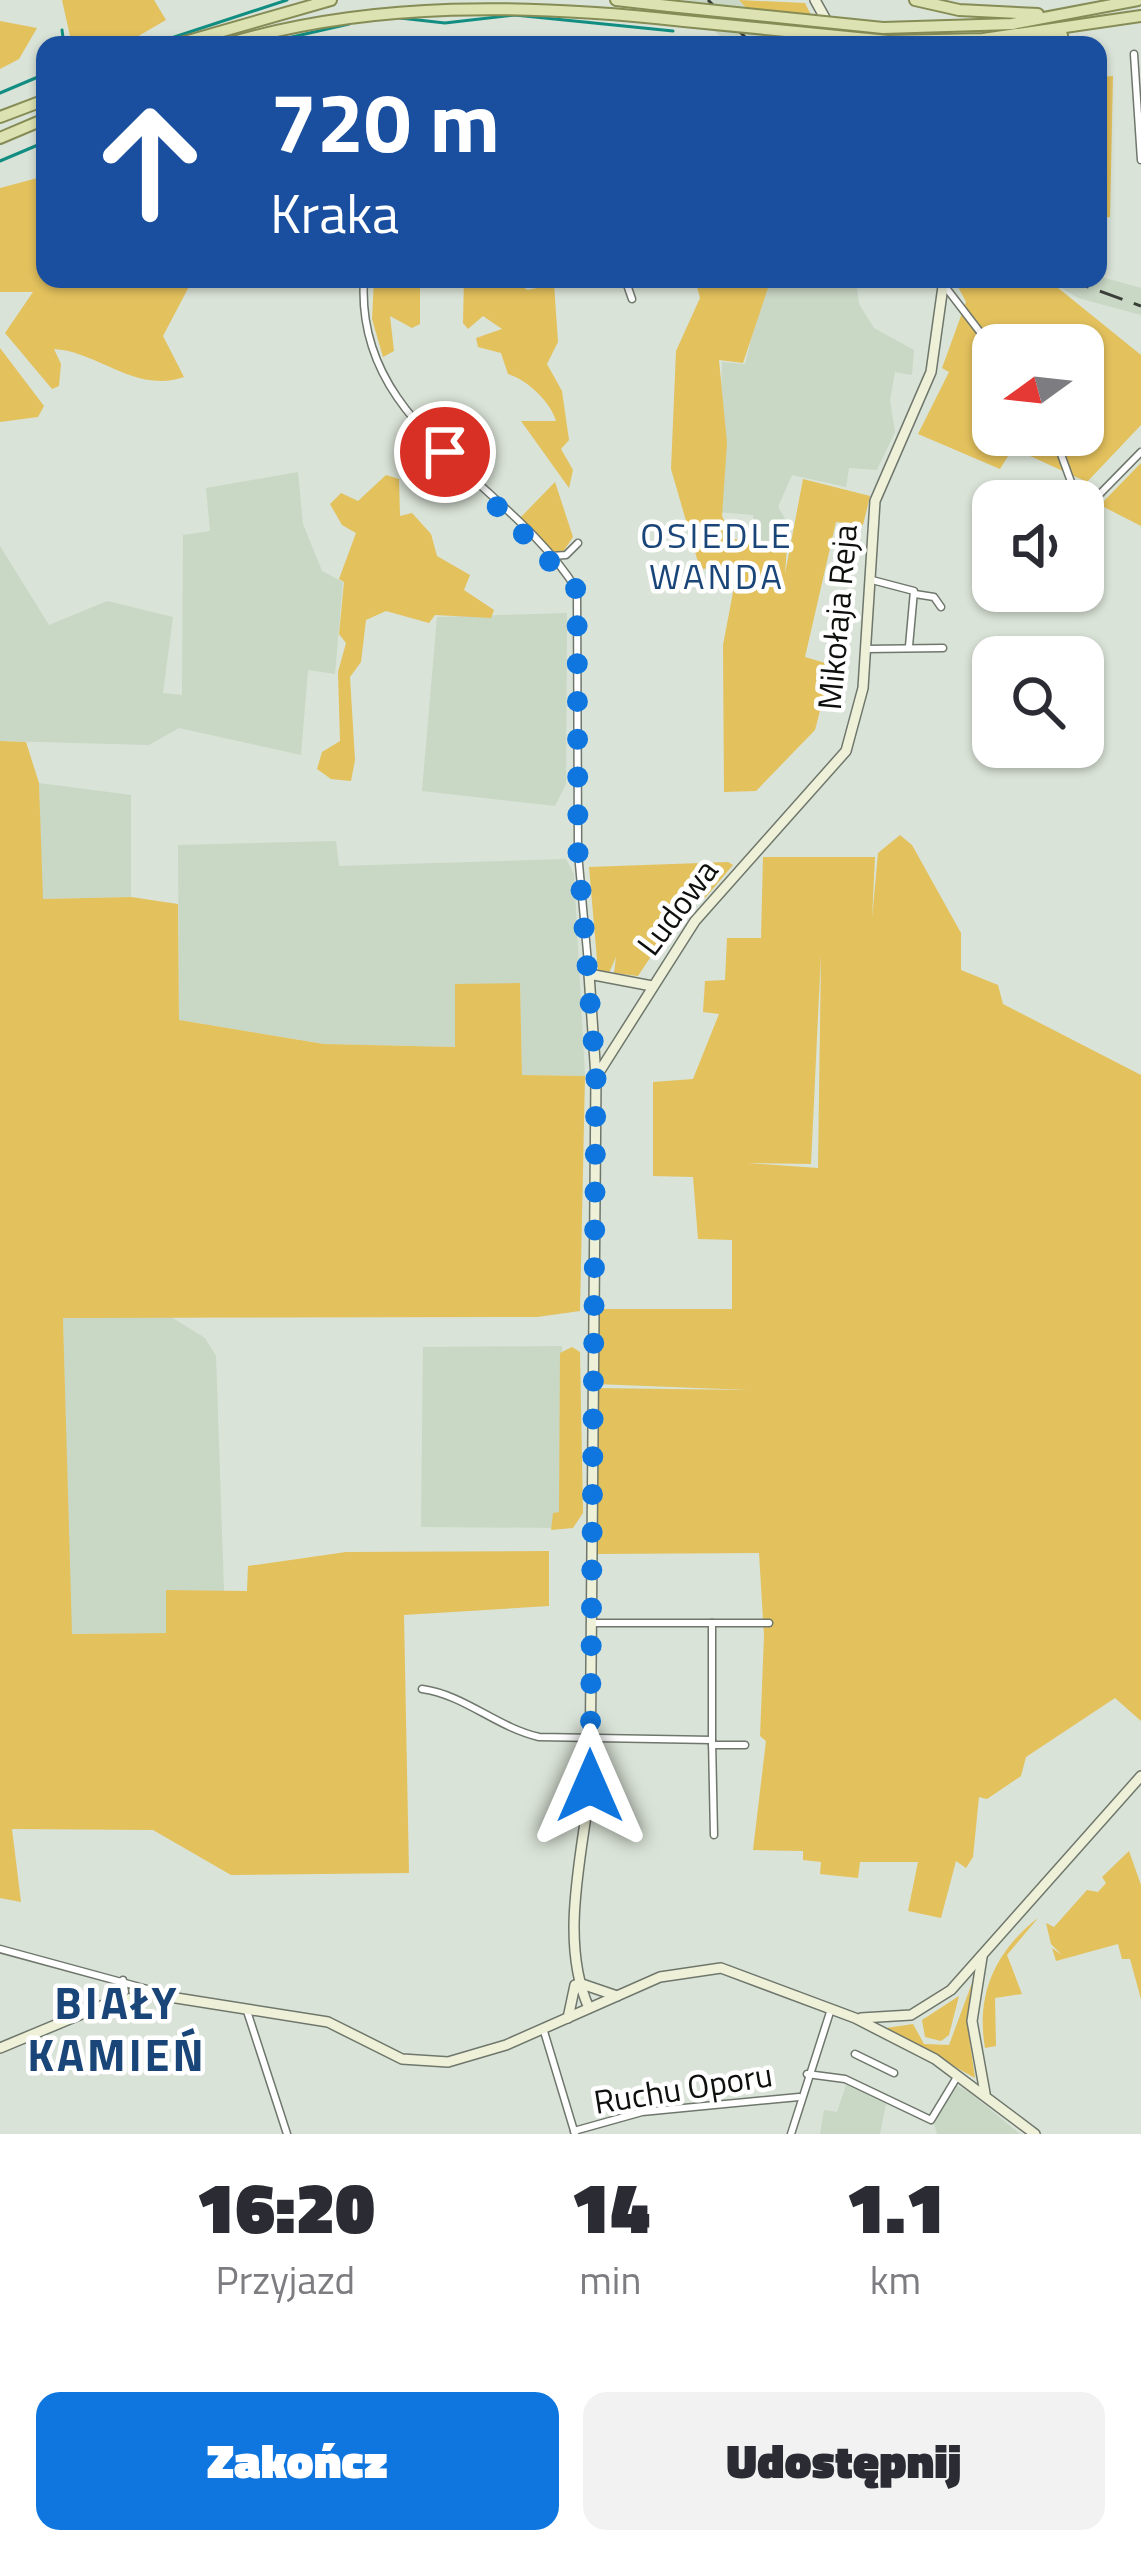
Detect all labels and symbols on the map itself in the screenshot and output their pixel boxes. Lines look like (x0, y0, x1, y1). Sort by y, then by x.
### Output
north arrow (972, 324, 1104, 456)
pin (394, 401, 496, 503)
district label: OSIEDLE WANDA (640, 507, 794, 603)
street label: Mikołaja Reja (804, 522, 870, 712)
street label: Ludowa (624, 848, 730, 966)
position arrow (527, 1723, 653, 1849)
district label: BIAŁY KAMIEŃ (27, 1968, 207, 2088)
street label: Ruchu Oporu (590, 2049, 776, 2127)

